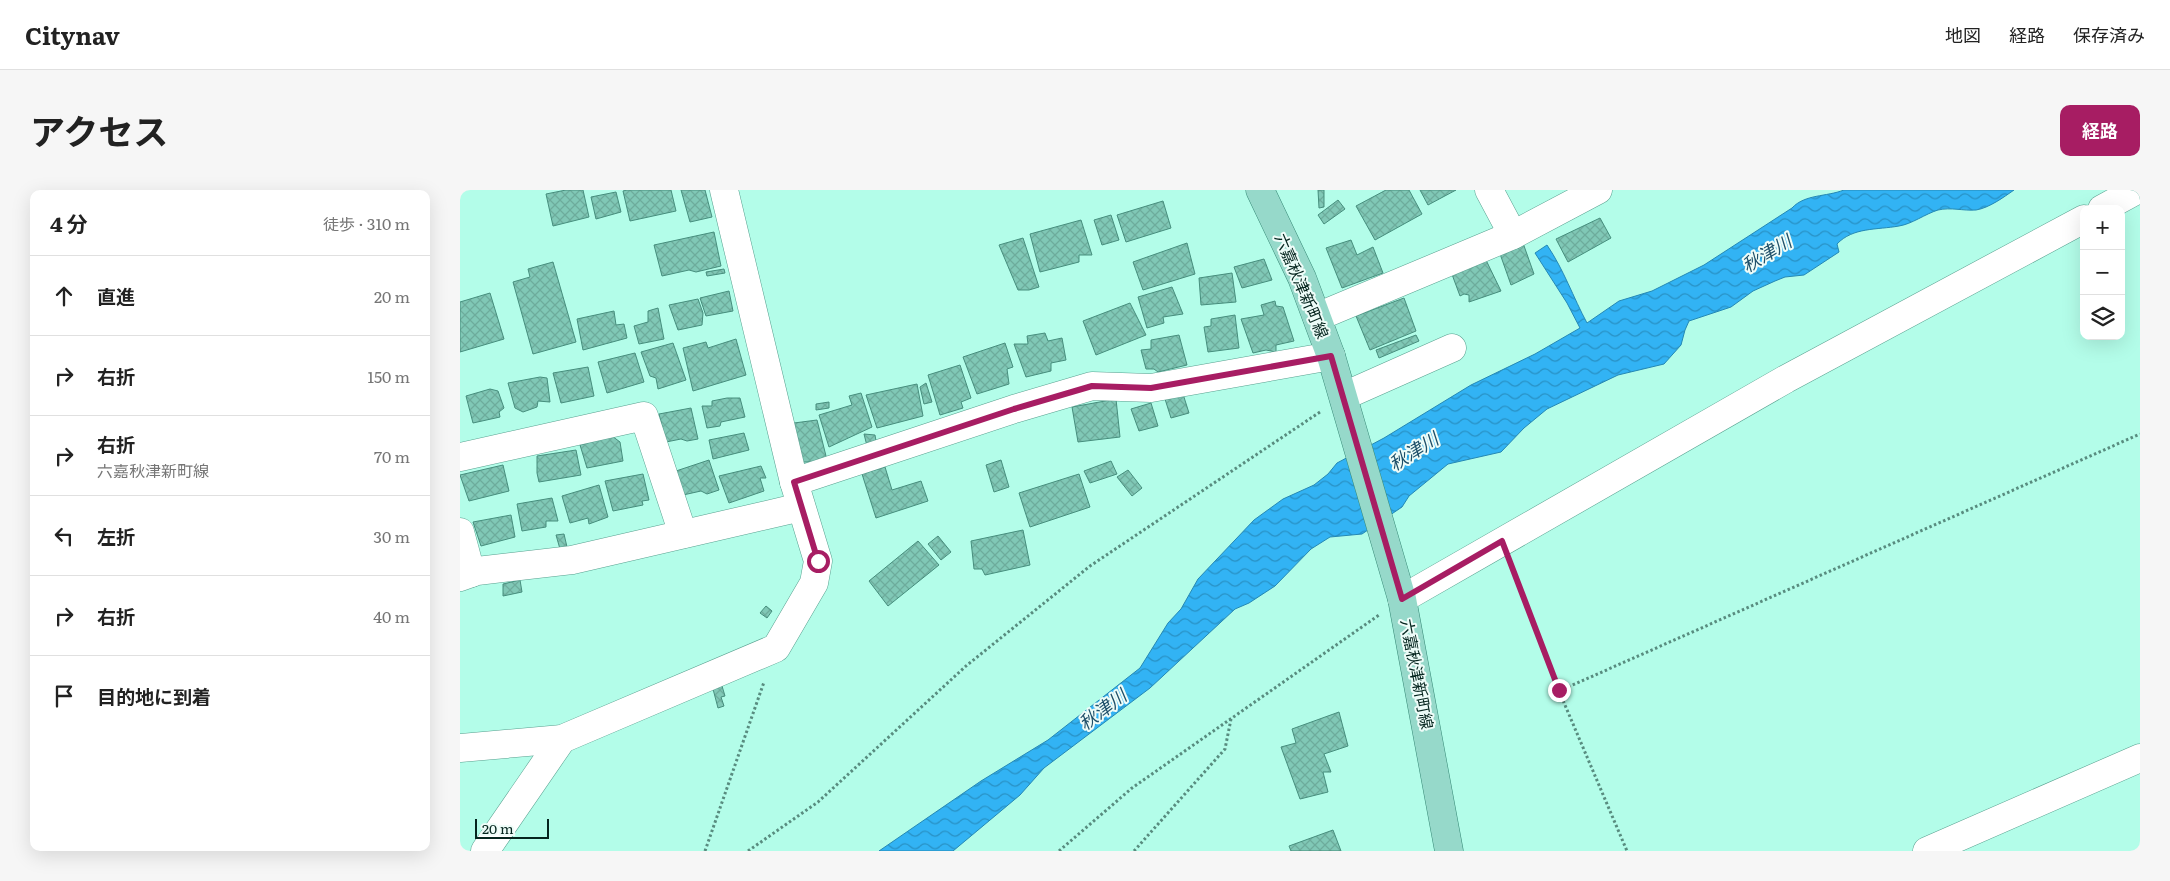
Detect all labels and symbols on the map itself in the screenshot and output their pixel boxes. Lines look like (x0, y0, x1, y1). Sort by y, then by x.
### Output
water label: 秋津川 (1736, 226, 1798, 278)
street label: 六嘉秋津新町線 (1270, 229, 1336, 342)
water label: 秋津川 (1383, 424, 1445, 476)
route start (807, 550, 830, 573)
street label: 六嘉秋津新町線 (1396, 617, 1440, 731)
route end (1548, 679, 1571, 702)
water label: 秋津川 (1072, 681, 1133, 736)
scale bar (475, 816, 549, 839)

